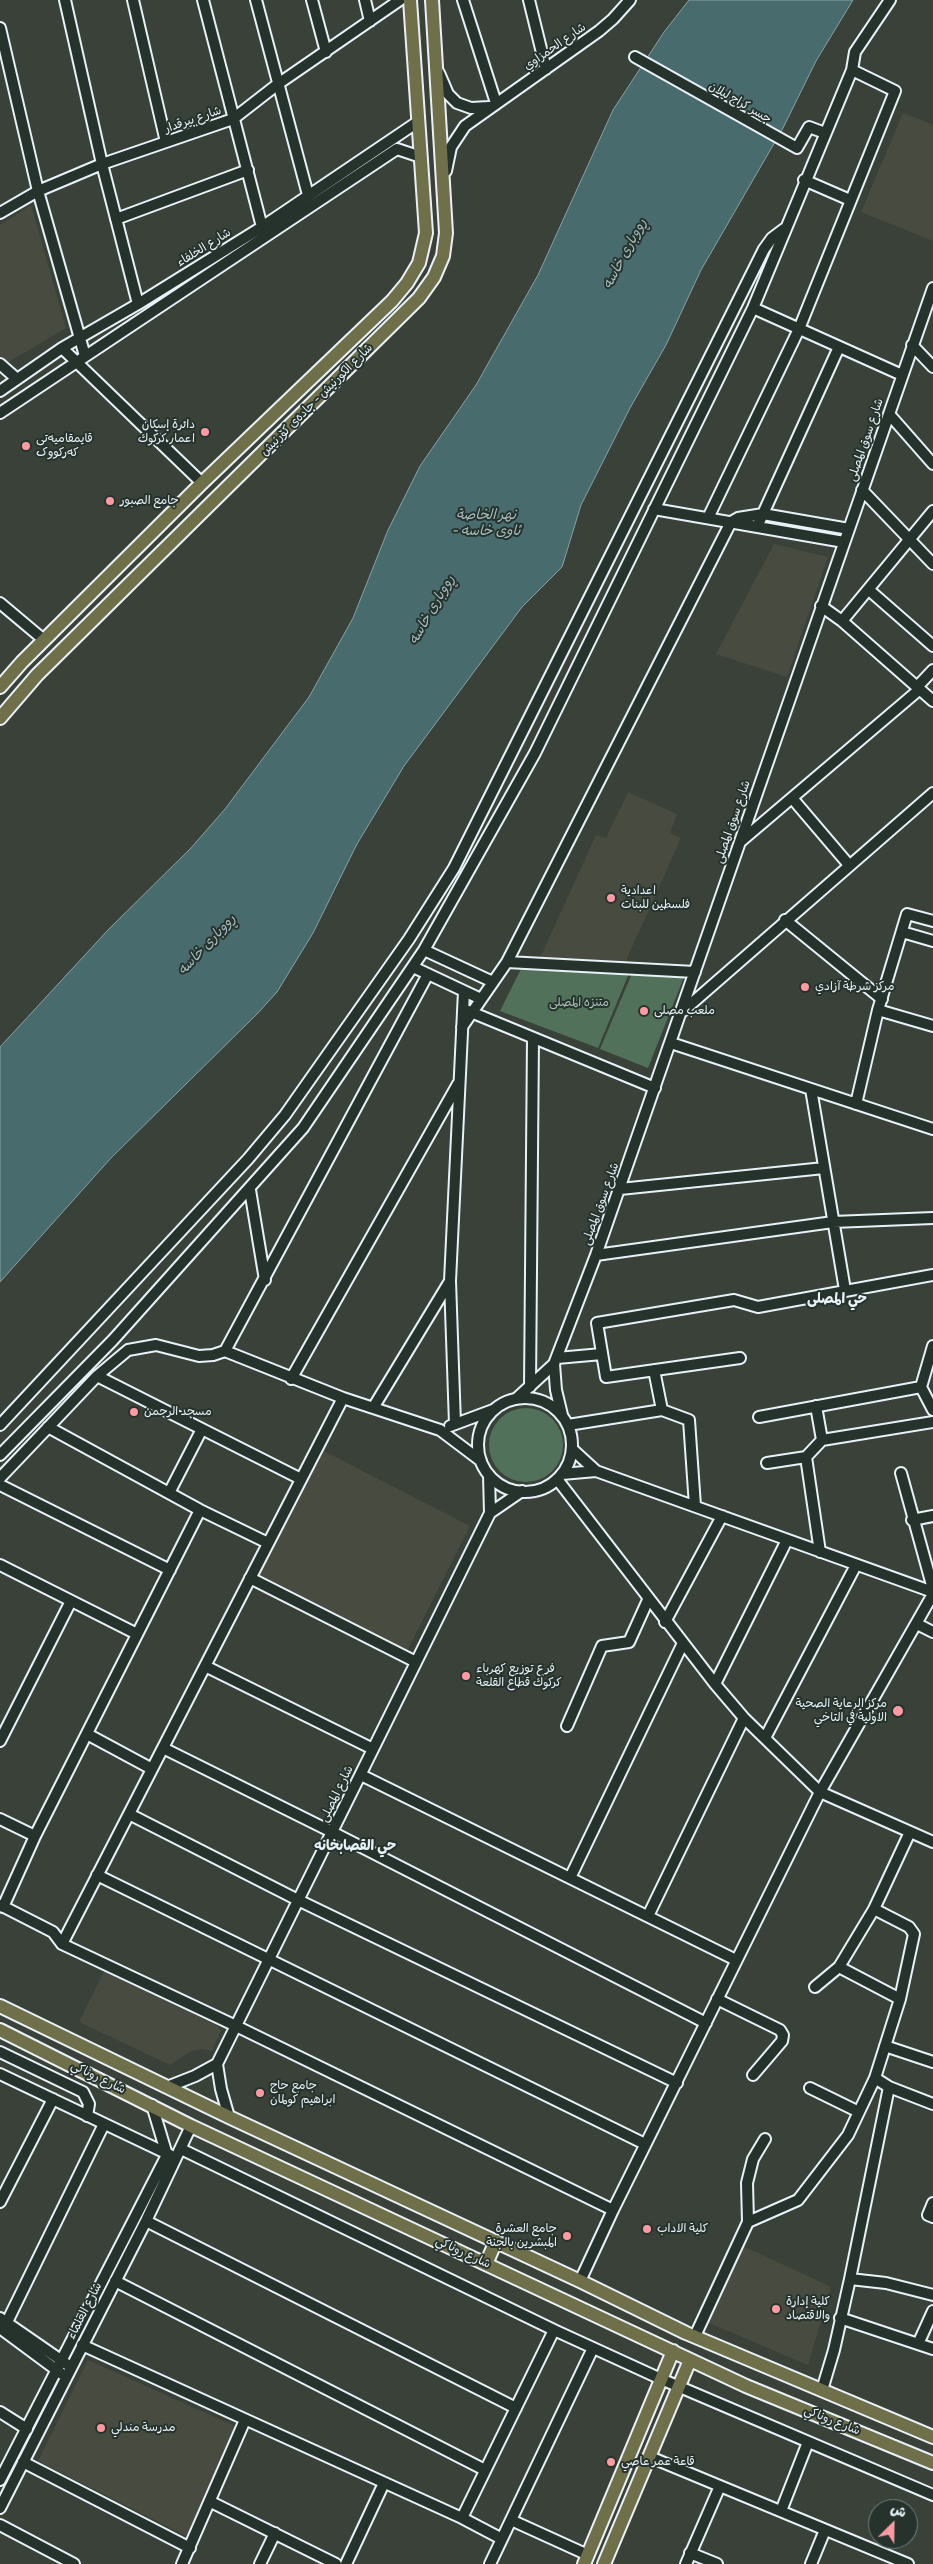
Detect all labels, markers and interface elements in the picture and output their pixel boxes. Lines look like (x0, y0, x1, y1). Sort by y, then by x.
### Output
street label: شارع الحمزاوي (521, 20, 589, 74)
street label: جسر كراج ليلان (706, 79, 774, 127)
street label: شارع بيرقدار (163, 104, 223, 136)
water label: ڕووباری خاسە (599, 216, 651, 292)
street label: شارع الخلفاء (174, 226, 234, 270)
street label: شارع الكورنيش - جادەی کۆرنیش (258, 341, 376, 459)
street label: شارع سوق المصلى (845, 397, 887, 483)
place label: دائرة إسكان اعمار كركوك (138, 418, 195, 446)
marker: دائرة إسكان اعمار كركوك (199, 426, 211, 438)
place label: قایمقامیەتی کەرکووک (36, 432, 93, 460)
marker: قایمقامیەتی کەرکووک (20, 440, 32, 452)
place label: جامع الصبور (120, 494, 179, 508)
marker: جامع الصبور (104, 495, 116, 507)
water label: نهر الخاصة - ئاوی خاسە (452, 507, 520, 540)
water label: ڕووباری خاسە (405, 572, 459, 648)
street label: شارع سوق المصلى (712, 779, 754, 865)
place label: اعدادية فلسطين للبنات (621, 884, 690, 912)
marker: اعدادية فلسطين للبنات (605, 892, 617, 904)
water label: ڕووباری خاسە (175, 911, 239, 979)
place label: مركز شرطة آزادي (815, 980, 894, 994)
marker: مركز شرطة آزادي (799, 981, 811, 993)
park label: متنزه المصلى (549, 996, 609, 1010)
place label: ملعب مصلى (654, 1004, 715, 1018)
marker: ملعب مصلى (638, 1005, 650, 1017)
street label: شارع سوق المصلى (579, 1161, 623, 1247)
district label: حي المصلى (807, 1291, 867, 1307)
place label: مسجد الرحمن (144, 1405, 212, 1419)
marker: مسجد الرحمن (128, 1406, 140, 1418)
place label: فرع توزيع كهرباء كركوك قطاع القلعة (476, 1662, 562, 1690)
marker: فرع توزيع كهرباء كركوك قطاع القلعة (460, 1670, 472, 1682)
place label: مركز الرعاية الصحية الاولية في التاخي (795, 1697, 887, 1725)
marker: مركز الرعاية الصحية الاولية في التاخي (891, 1704, 905, 1718)
street label: شارع المصلى (317, 1763, 357, 1825)
district label: حي القصابخانه (314, 1838, 396, 1854)
street label: شارع روناكي (68, 2059, 128, 2097)
place label: جامع حاج ابراهيم كولمان (270, 2079, 335, 2107)
marker: جامع حاج ابراهيم كولمان (254, 2087, 266, 2099)
place label: جامع العشرة المبشرين بالجنة (486, 2222, 557, 2250)
place label: كلية الاداب (657, 2222, 708, 2236)
marker: كلية الاداب (641, 2223, 653, 2235)
marker: جامع العشرة المبشرين بالجنة (561, 2230, 573, 2242)
street label: شارع روناكي (433, 2234, 493, 2272)
street label: شارع العلماء (64, 2280, 106, 2342)
place label: كلية إدارة والاقتصاد (786, 2295, 830, 2323)
marker: كلية إدارة والاقتصاد (770, 2303, 782, 2315)
street label: شارع روناكي (802, 2403, 862, 2439)
place label: مدرسة مندلي (111, 2421, 175, 2435)
marker: مدرسة مندلي (95, 2422, 107, 2434)
place label: قاعة عمر عاصي (621, 2455, 695, 2469)
marker: قاعة عمر عاصي (605, 2456, 617, 2468)
north arrow (868, 2499, 918, 2549)
text: ش (888, 2500, 909, 2521)

